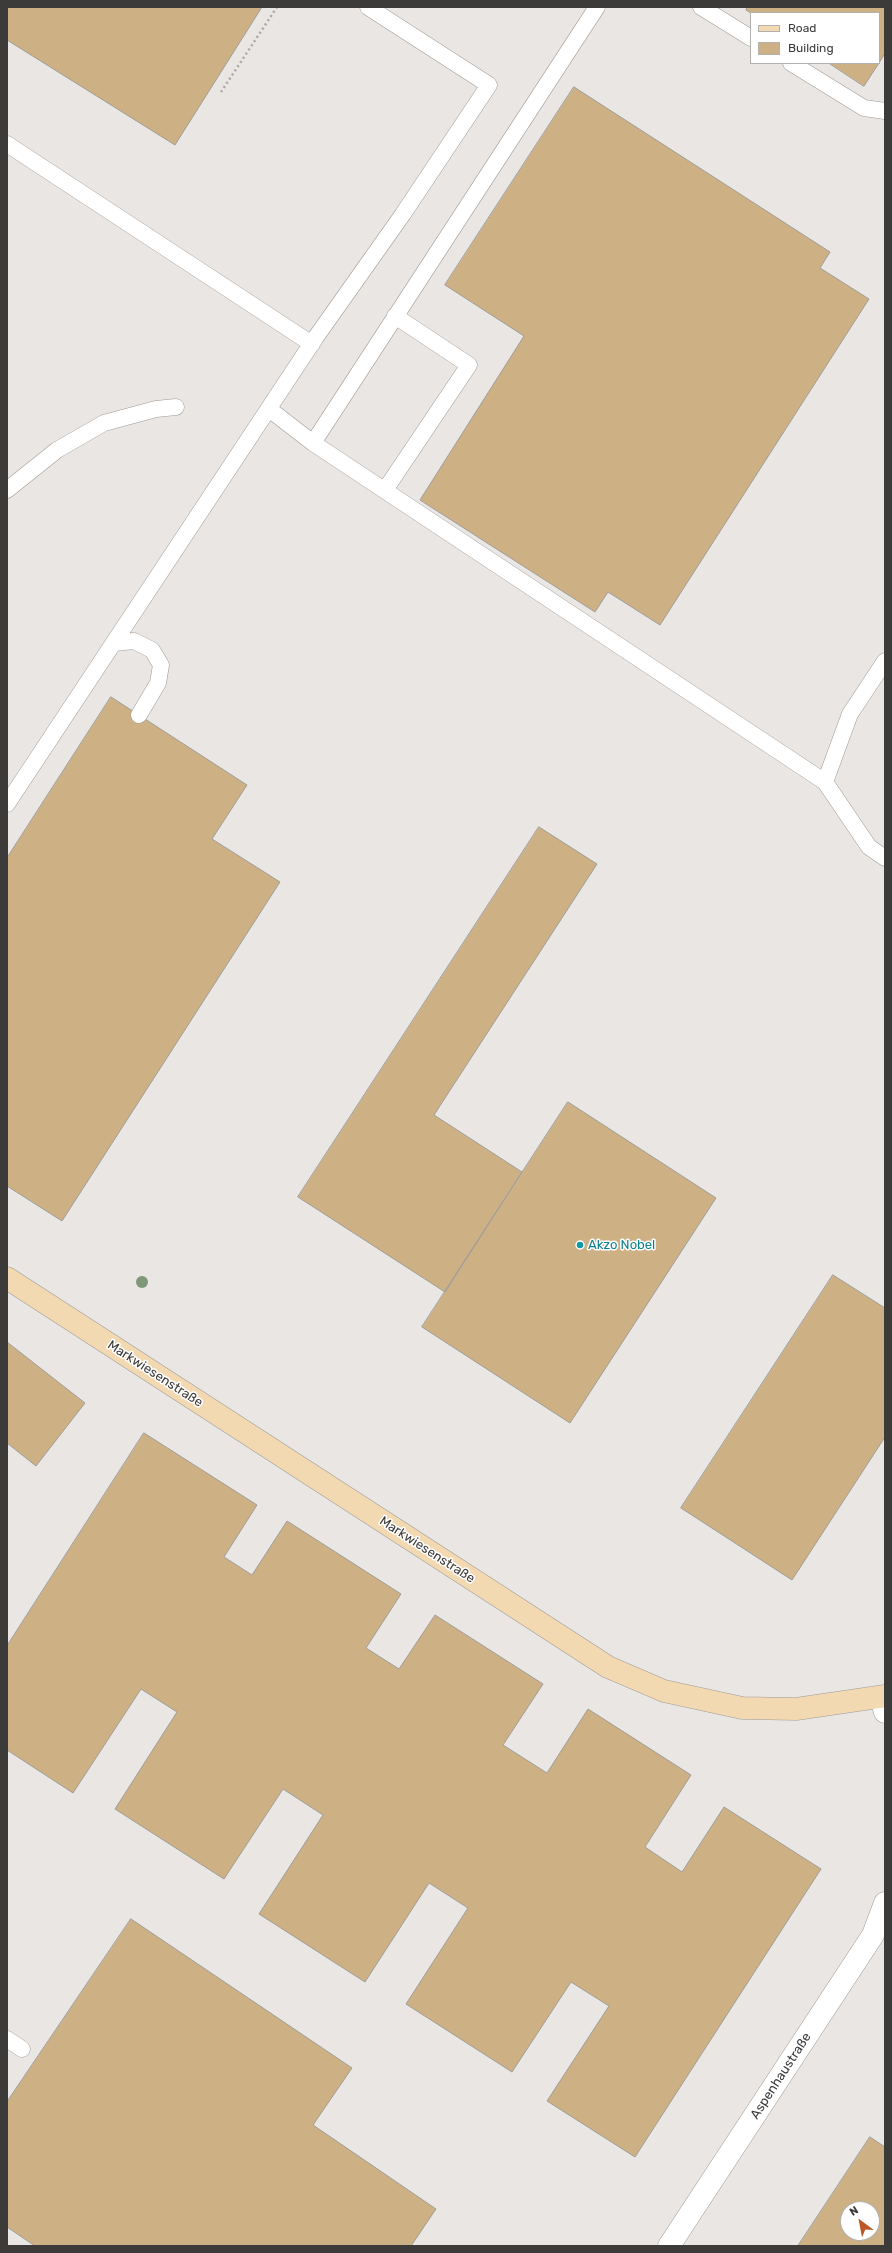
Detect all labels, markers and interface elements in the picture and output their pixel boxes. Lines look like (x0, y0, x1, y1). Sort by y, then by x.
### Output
legend (750, 12, 880, 64)
text: Road (788, 21, 816, 35)
text: Building (788, 41, 834, 55)
place label: Akzo Nobel (588, 1237, 655, 1253)
marker: Akzo Nobel (575, 1240, 585, 1250)
street label: Markwiesenstraße (104, 1337, 206, 1411)
street label: Markwiesenstraße (376, 1513, 478, 1587)
street label: Aspenhaustraße (747, 2030, 815, 2122)
north arrow (840, 2201, 880, 2241)
text: N (847, 2204, 861, 2219)

